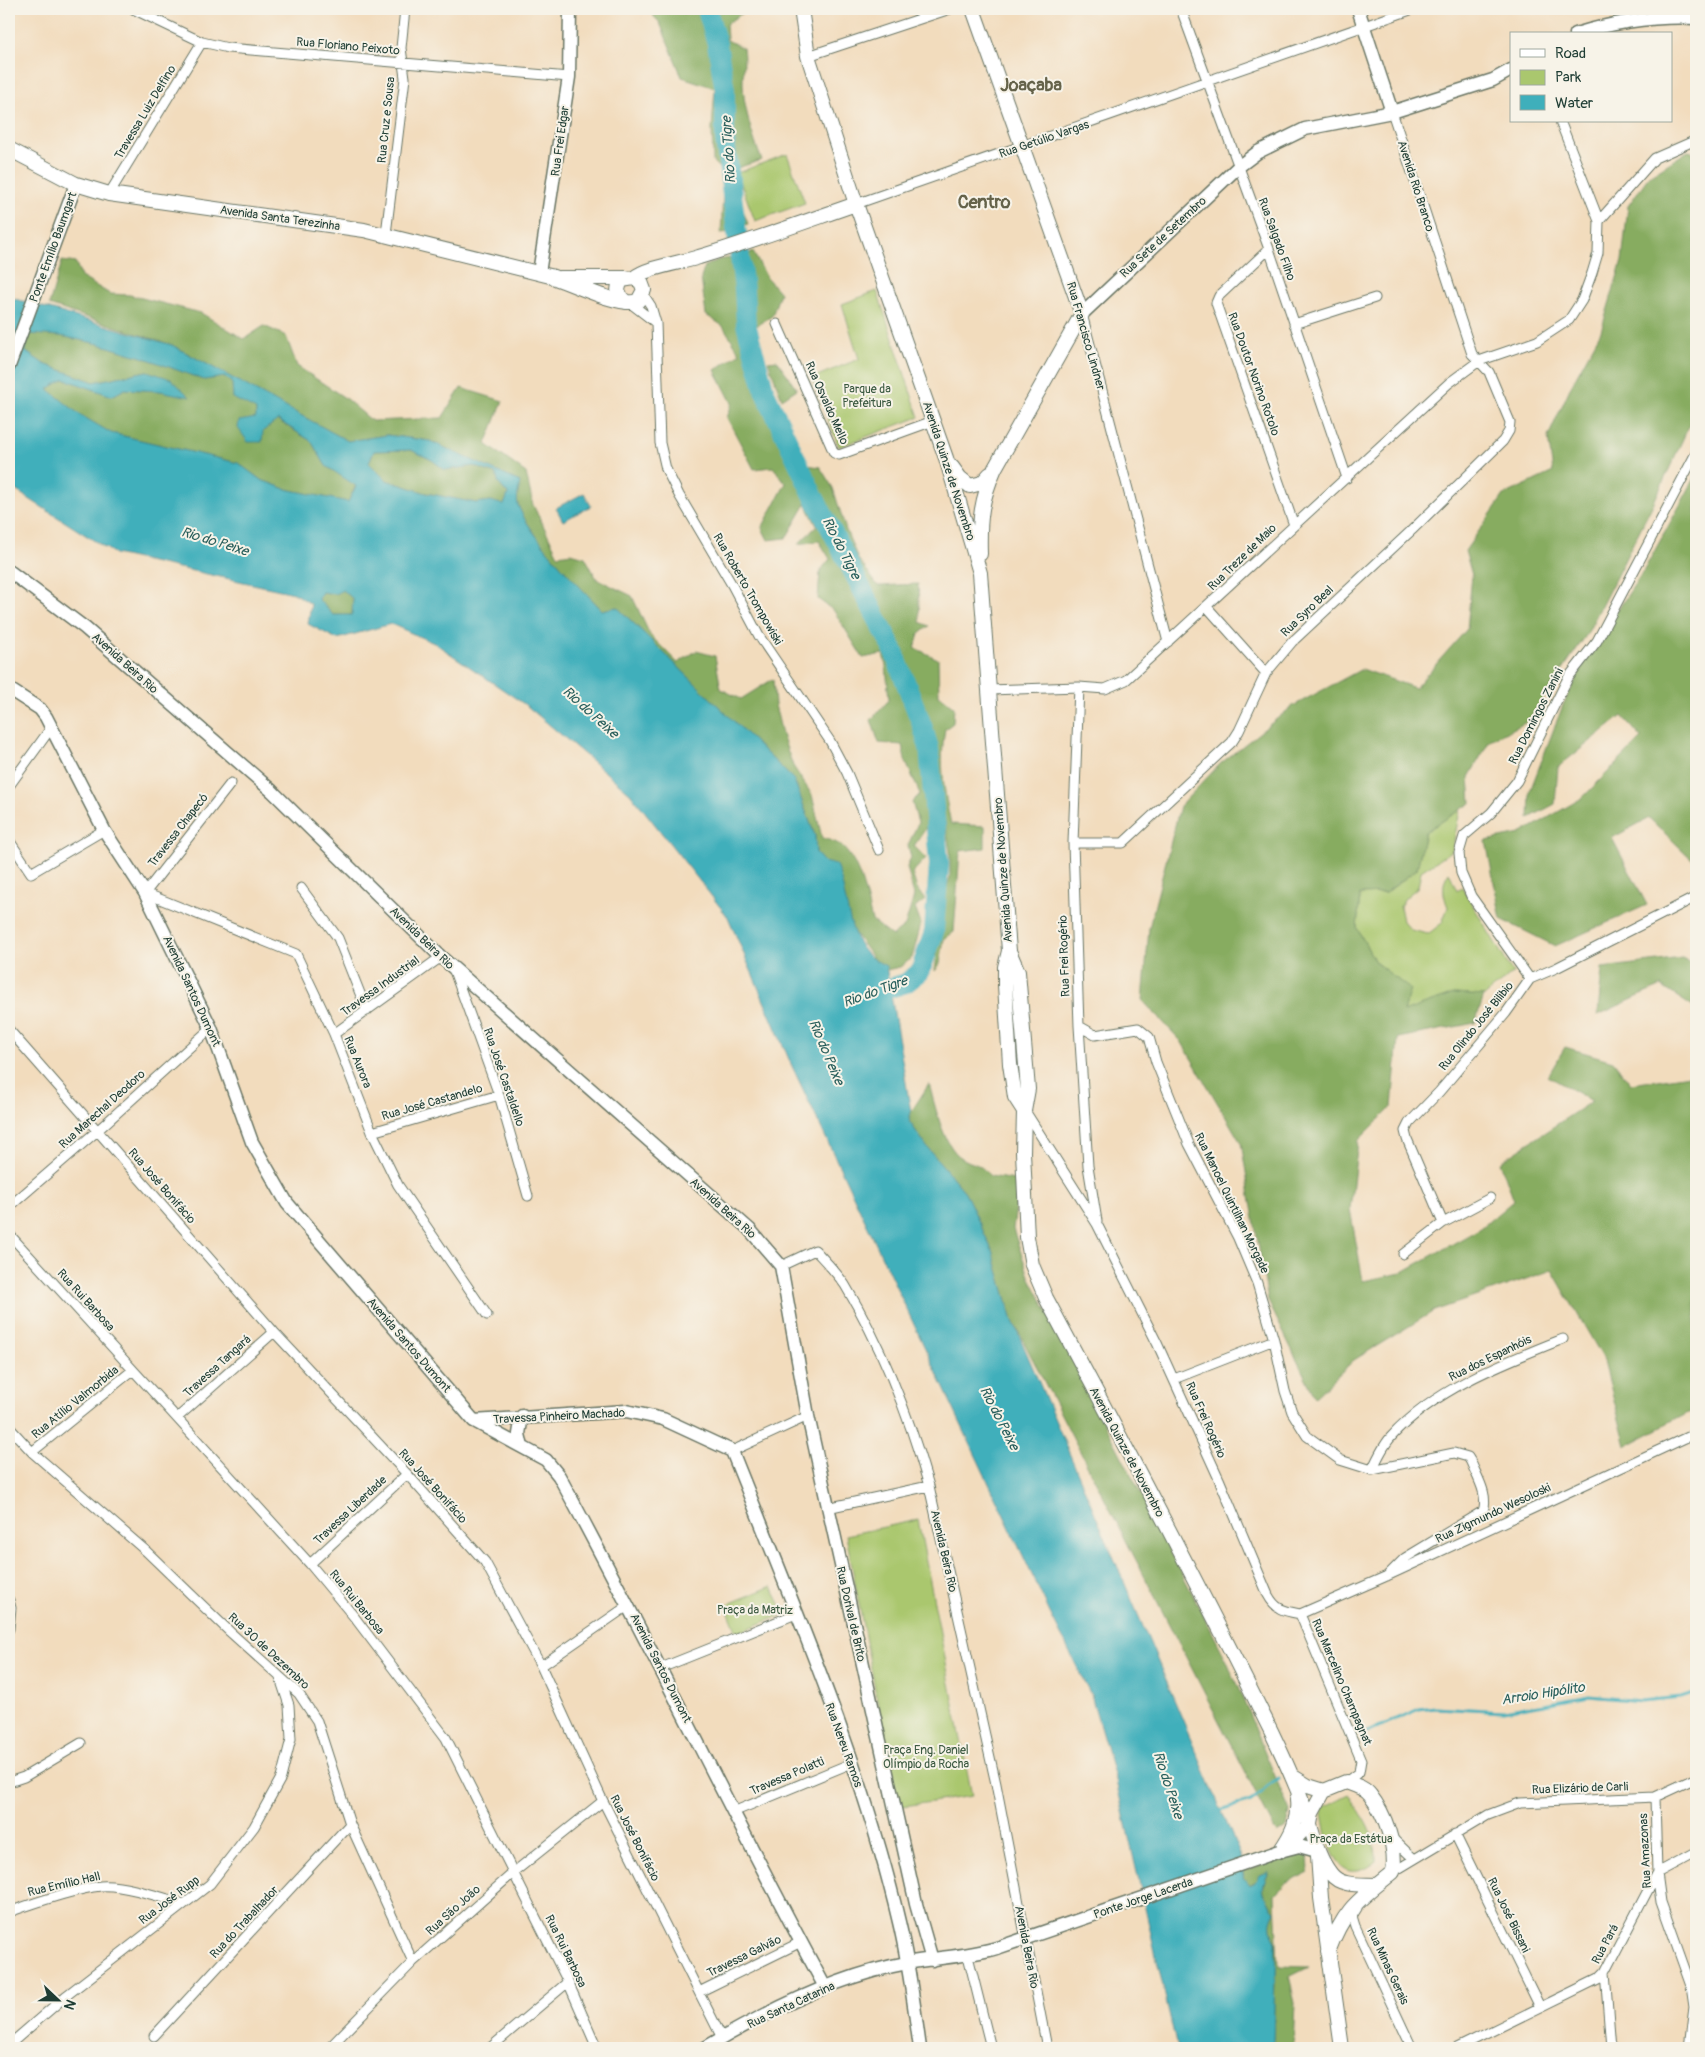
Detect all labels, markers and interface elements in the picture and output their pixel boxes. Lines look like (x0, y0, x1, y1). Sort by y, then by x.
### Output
legend (1510, 32, 1672, 122)
street label: Rua Floriano Peixoto (296, 35, 401, 59)
text: Road (1555, 44, 1586, 63)
street label: Travessa Luiz Delfino (111, 62, 180, 162)
text: Park (1555, 68, 1582, 87)
district label: Joaçaba (1000, 74, 1062, 97)
street label: Rua Cruz e Sousa (375, 76, 399, 164)
text: Water (1555, 94, 1594, 113)
street label: Rua Frei Edgar (548, 104, 573, 177)
water label: Rio do Tigre (718, 114, 739, 184)
street label: Rua Getúlio Vargas (997, 117, 1092, 162)
street label: Avenida Rio Branco (1394, 139, 1437, 234)
street label: Ponte Emílio Baumgart (27, 190, 80, 304)
district label: Centro (958, 191, 1011, 214)
street label: Rua Sete de Setembro (1117, 193, 1210, 281)
street label: Rua Salgado Filho (1255, 196, 1299, 283)
street label: Avenida Santa Terezinha (219, 203, 341, 234)
street label: Rua Francisco Lindner (1063, 280, 1108, 393)
street label: Rua Doutor Norino Rotolo (1224, 310, 1283, 438)
street label: Rua Osvaldo Mello (802, 359, 852, 448)
park label: Parque da Prefeitura (842, 382, 892, 411)
street label: Avenida Quinze de Novembro (919, 400, 978, 543)
water label: Rio do Tigre (819, 514, 865, 584)
street label: Rua Treze de Maio (1205, 520, 1280, 594)
water label: Rio do Peixe (179, 523, 252, 560)
street label: Rua Roberto Trompowiski (709, 531, 786, 648)
street label: Rua Syro Beal (1278, 582, 1337, 640)
street label: Avenida Beira Rio (88, 630, 161, 697)
street label: Rua Domingos Zanini (1506, 666, 1567, 767)
water label: Rio do Peixe (559, 683, 624, 743)
street label: Travessa Chapecó (145, 790, 212, 870)
street label: Avenida Quinze de Novembro (991, 796, 1016, 943)
street label: Avenida Beira Rio (386, 904, 457, 973)
street label: Rua Frei Rogério (1056, 914, 1073, 997)
street label: Avenida Santos Dumont (159, 933, 224, 1049)
street label: Travessa Industrial (338, 953, 423, 1020)
water label: Rio do Tigre (841, 971, 912, 1011)
street label: Rua Olindo José Bilibio (1436, 978, 1517, 1074)
water label: Rio do Peixe (805, 1017, 849, 1089)
street label: Rua José Castaldello (480, 1026, 528, 1129)
street label: Rua Aurora (340, 1034, 375, 1091)
street label: Rua Marechal Deodoro (56, 1066, 149, 1152)
street label: Rua José Castandelo (380, 1081, 485, 1124)
street label: Rua Manoel Quintilhan Morgade (1191, 1130, 1272, 1276)
street label: Rua José Bonifácio (125, 1146, 199, 1227)
street label: Avenida Beira Rio (686, 1175, 759, 1242)
street label: Rua Rui Barbosa (54, 1266, 118, 1335)
street label: Avenida Santos Dumont (363, 1295, 454, 1396)
street label: Travessa Tangará (180, 1332, 255, 1401)
street label: Rua dos Espanhóis (1446, 1332, 1535, 1385)
street label: Rua Atílio Valmorbida (29, 1362, 122, 1442)
street label: Rua Frei Rogério (1182, 1380, 1229, 1461)
water label: Rio do Peixe (976, 1383, 1024, 1455)
street label: Avenida Quinze de Novembro (1086, 1385, 1168, 1520)
street label: Travessa Pinheiro Machado (493, 1406, 626, 1427)
street label: Rua José Bonifácio (395, 1446, 470, 1527)
street label: Travessa Liberdade (311, 1473, 390, 1548)
street label: Rua Zigmundo Wesoloski (1433, 1480, 1553, 1547)
street label: Avenida Beira Rio (927, 1509, 960, 1594)
street label: Rua Dorival de Brito (832, 1565, 869, 1664)
street label: Rua Rui Barbosa (326, 1567, 388, 1638)
park label: Praça da Matriz (717, 1603, 793, 1618)
street label: Rua 30 de Dezembro (225, 1610, 313, 1693)
street label: Avenida Santos Dumont (626, 1611, 695, 1726)
street label: Rua Marcelino Champagnat (1308, 1617, 1375, 1748)
water label: Arroio Hipólito (1500, 1678, 1587, 1708)
street label: Rua Nereu Ramos (821, 1701, 866, 1790)
park label: Praça Eng. Daniel Olímpio da Rocha (883, 1743, 969, 1772)
water label: Rio do Peixe (1150, 1750, 1188, 1823)
street label: Travessa Polatti (748, 1754, 827, 1799)
street label: Rua Elizário de Carli (1532, 1779, 1629, 1798)
street label: Rua José Bonifácio (606, 1793, 663, 1884)
street label: Rua Amazonas (1636, 1812, 1655, 1889)
park label: Praça da Estátua (1309, 1832, 1393, 1847)
street label: Rua Emílio Hall (26, 1869, 102, 1900)
street label: Rua José Rupp (136, 1873, 203, 1928)
street label: Ponte Jorge Lacerda (1092, 1874, 1195, 1922)
street label: Rua José Bissani (1484, 1875, 1533, 1955)
street label: Rua do Trabalhador (207, 1882, 282, 1962)
street label: Rua São João (423, 1882, 484, 1939)
street label: Avenida Beira Rio (1011, 1904, 1042, 1990)
street label: Rua Rui Barbosa (542, 1912, 590, 1990)
street label: Rua Pará (1589, 1921, 1622, 1967)
street label: Rua Minas Gerais (1363, 1925, 1412, 2008)
street label: Travessa Galvão (705, 1932, 784, 1981)
north arrow (32, 1974, 82, 2024)
street label: Rua Santa Catarina (745, 1978, 838, 2032)
text: N (60, 1997, 79, 2012)

